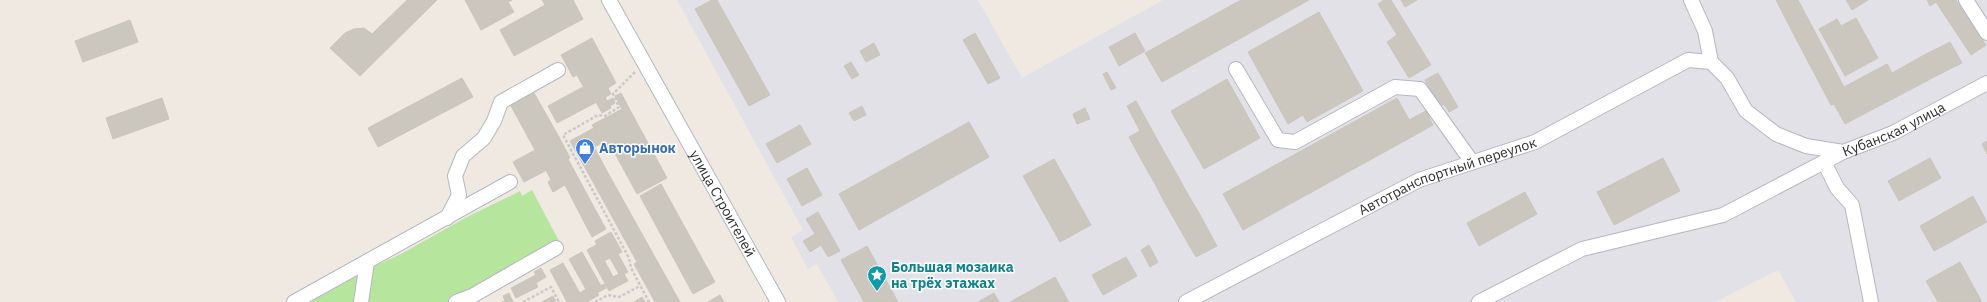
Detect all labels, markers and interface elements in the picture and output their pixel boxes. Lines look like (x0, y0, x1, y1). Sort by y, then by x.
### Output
street label: Кубанская улица (1840, 98, 1949, 160)
street label: Автотранспортный переулок (1355, 133, 1539, 219)
shop icon: Авторынок (574, 137, 596, 165)
place label: Авторынок (599, 139, 676, 157)
street label: улица Строителей (686, 147, 760, 260)
place label: Большая мозаика на трёх этажах (891, 258, 1014, 292)
place icon: Большая мозаика на трёх этажах (866, 264, 888, 292)

